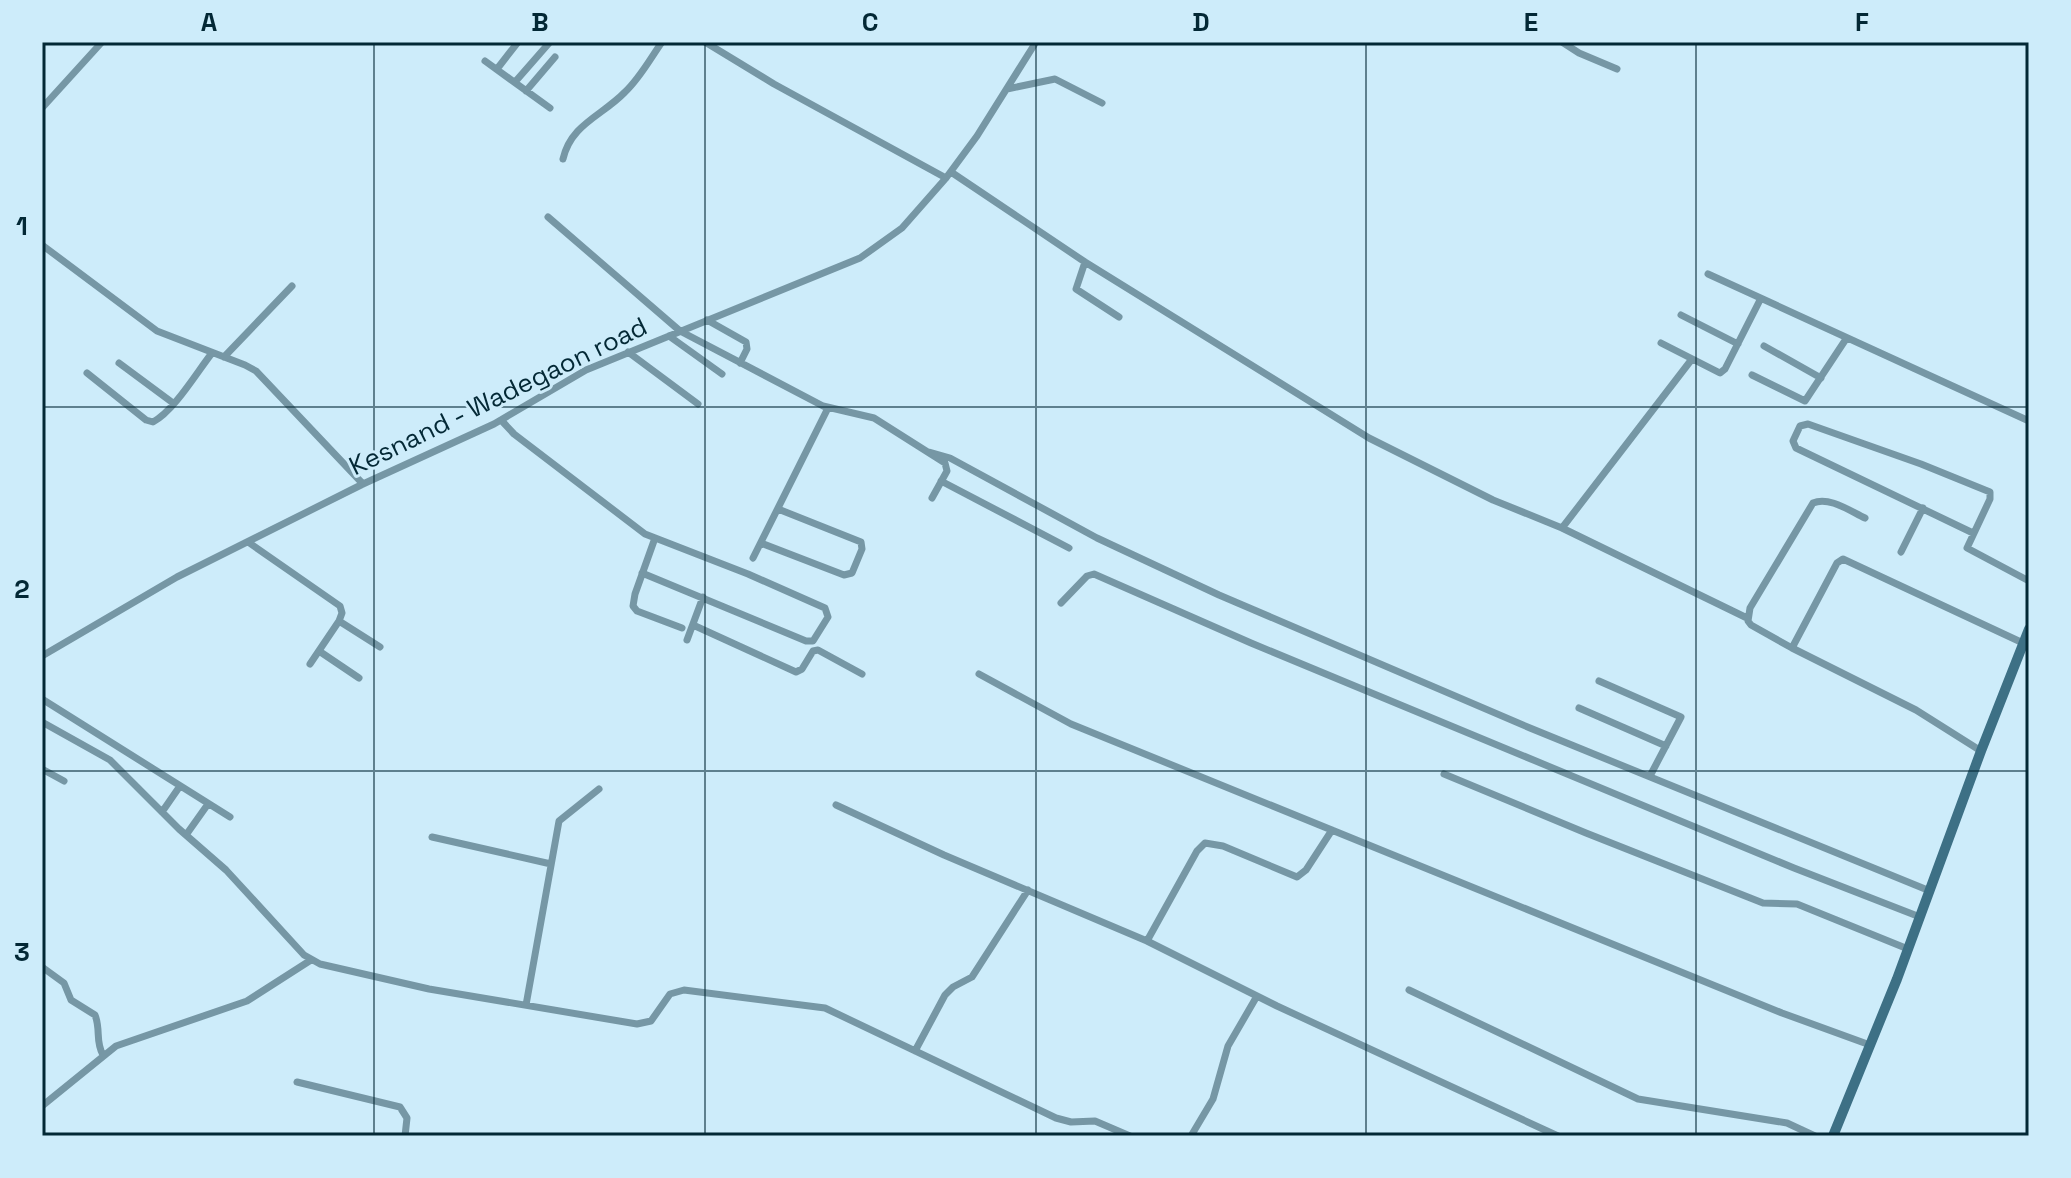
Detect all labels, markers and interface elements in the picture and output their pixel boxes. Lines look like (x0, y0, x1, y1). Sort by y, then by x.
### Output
text: A (201, 5, 218, 39)
text: B (531, 5, 549, 39)
text: C (862, 5, 878, 39)
text: D (1192, 5, 1210, 39)
text: E (1524, 5, 1538, 39)
text: F (1855, 5, 1869, 39)
text: 1 (16, 209, 28, 243)
street label: Kesnand - Wadegaon road (343, 309, 653, 483)
text: 2 (14, 572, 30, 606)
text: 3 (14, 935, 30, 969)

